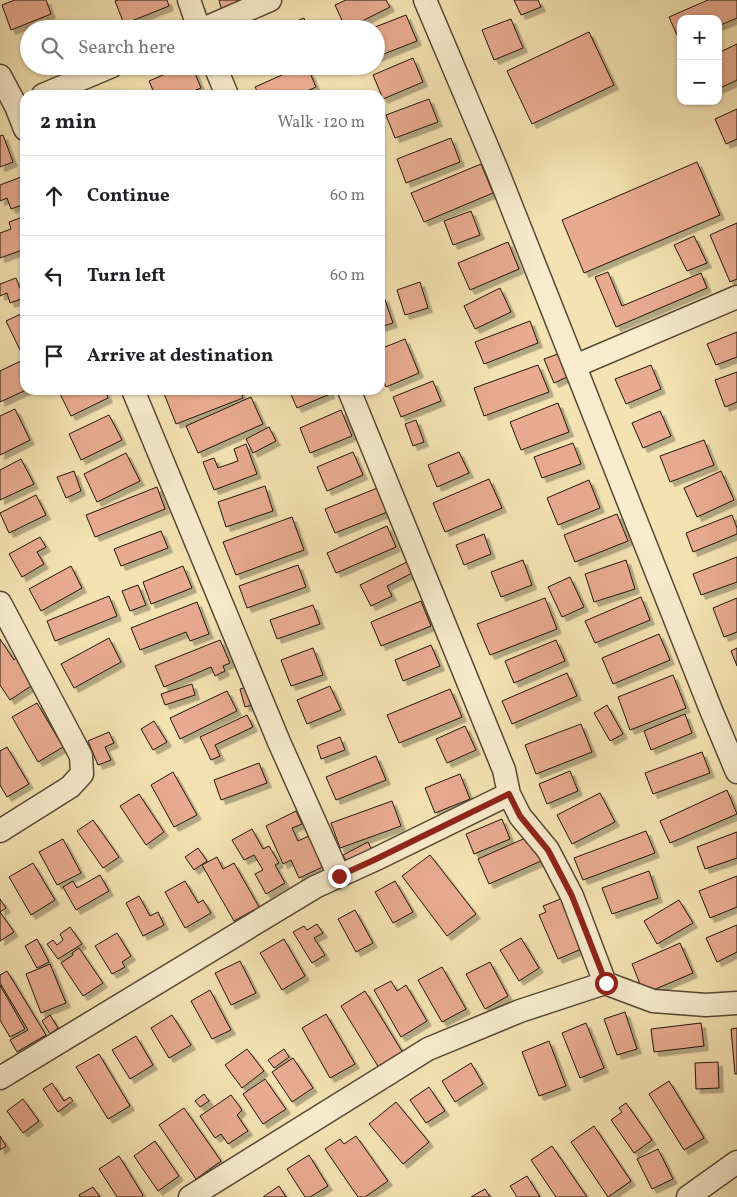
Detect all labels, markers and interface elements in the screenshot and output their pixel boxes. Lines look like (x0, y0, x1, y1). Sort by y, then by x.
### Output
map controls (677, 15, 722, 105)
button: + (677, 15, 722, 60)
search box (20, 20, 385, 75)
icon: search (38, 34, 66, 62)
text: Search here (78, 35, 175, 61)
button: − (677, 60, 722, 105)
text: 2 min (40, 108, 97, 137)
text: Walk · 120 m (277, 112, 365, 134)
icon: ahead (40, 182, 68, 210)
text: Continue (87, 183, 170, 209)
text: 60 m (330, 185, 365, 207)
icon: left (40, 262, 68, 290)
text: Turn left (87, 263, 166, 289)
text: 60 m (330, 265, 365, 287)
icon: arrive (40, 342, 68, 370)
text: Arrive at destination (87, 343, 273, 369)
route end (328, 865, 351, 888)
route start (595, 972, 618, 995)

